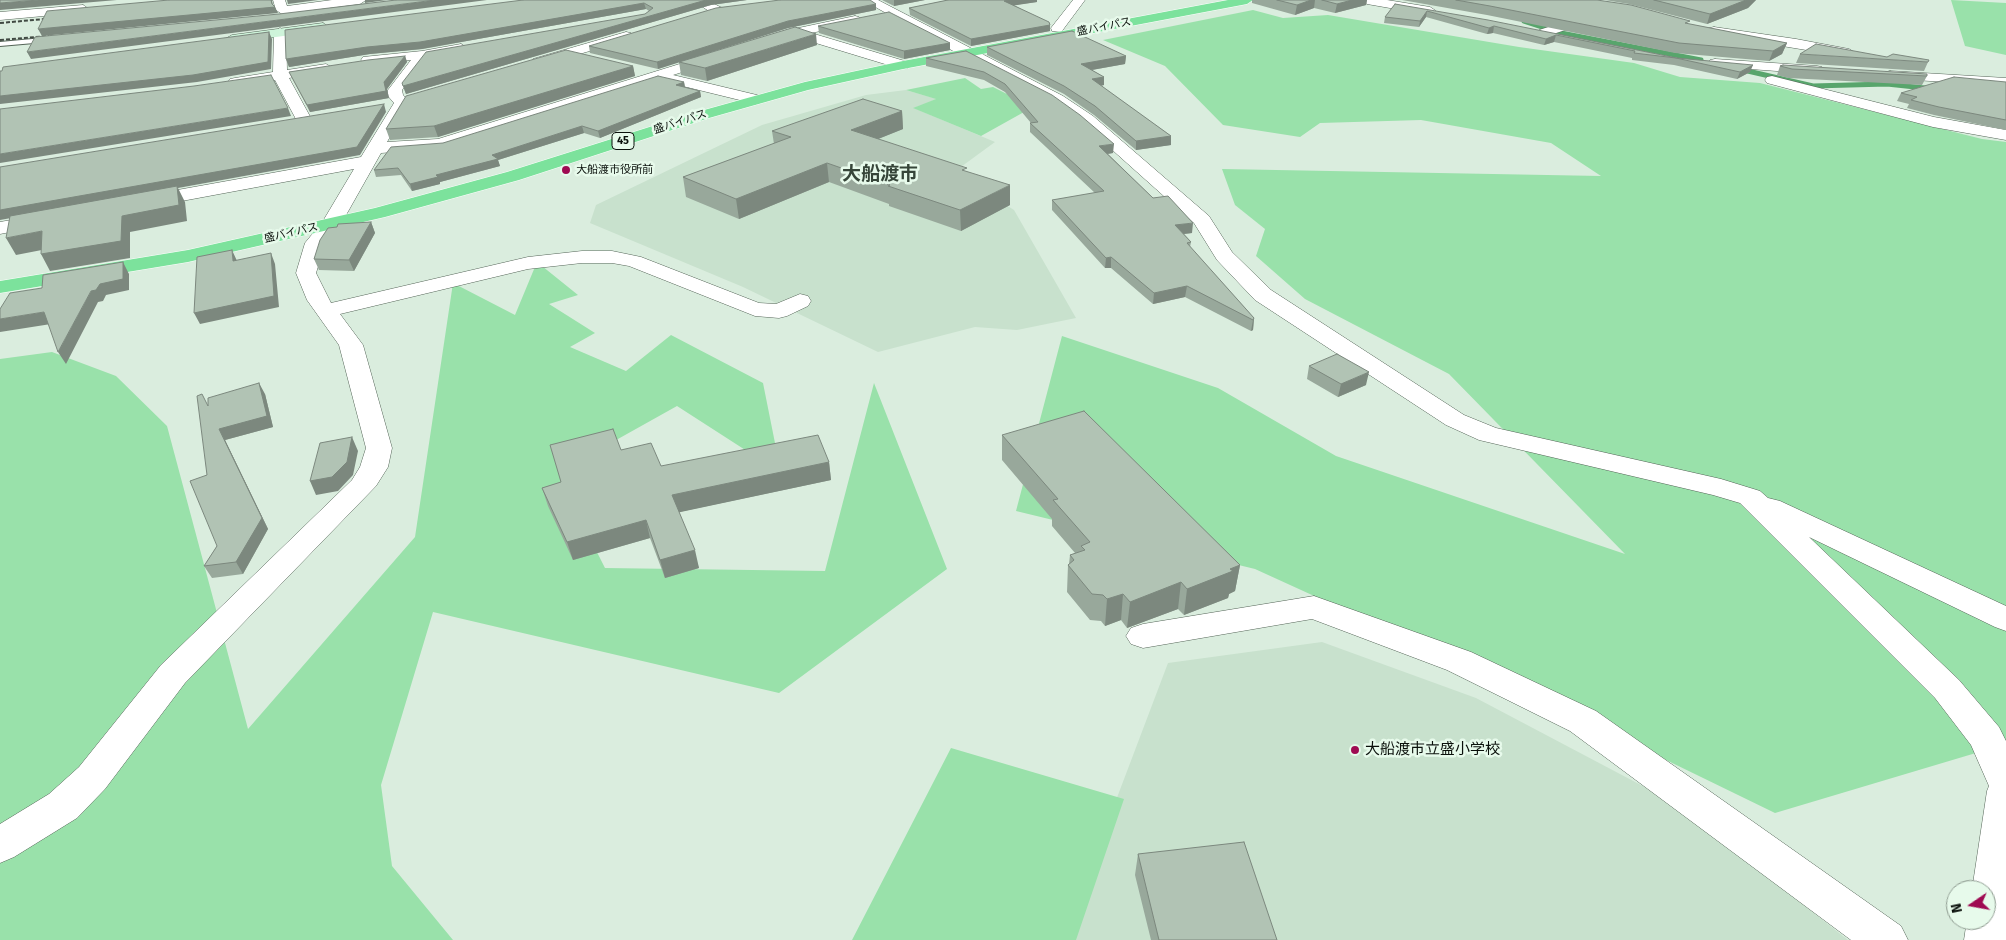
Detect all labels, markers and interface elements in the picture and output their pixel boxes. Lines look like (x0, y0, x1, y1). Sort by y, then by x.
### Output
street label: 盛バイパス (1076, 15, 1132, 39)
street label: 盛バイパス (652, 107, 708, 137)
road number: 45 (612, 132, 634, 150)
place label: 大船渡市役所前 (576, 163, 653, 177)
marker: 大船渡市役所前 (560, 164, 572, 176)
district label: 大船渡市 (842, 164, 918, 186)
street label: 盛バイパス (263, 220, 319, 246)
place label: 大船渡市立盛小学校 (1365, 741, 1500, 759)
marker: 大船渡市立盛小学校 (1349, 744, 1361, 756)
north arrow (1946, 880, 1996, 930)
text: N (1948, 902, 1966, 914)

